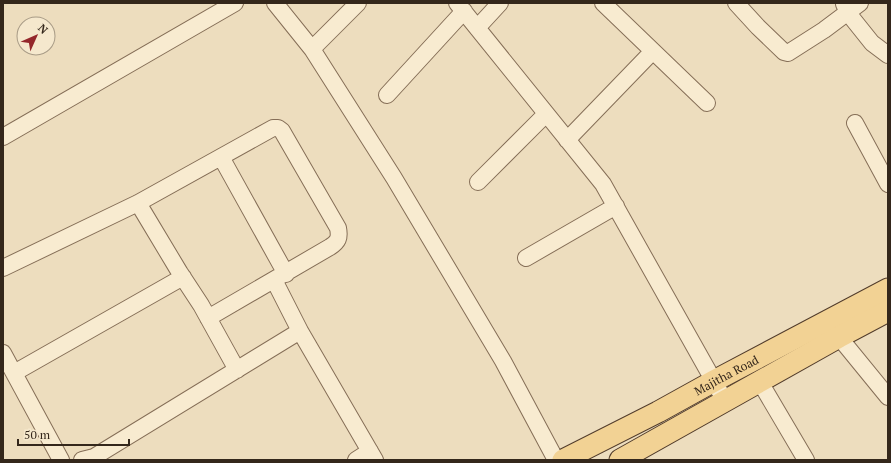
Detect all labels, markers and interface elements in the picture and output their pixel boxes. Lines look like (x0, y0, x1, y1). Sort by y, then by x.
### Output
north arrow (16, 16, 56, 56)
text: N (35, 21, 51, 37)
street label: Majitha Road (691, 351, 761, 398)
scale bar (18, 421, 129, 447)
text: 50 m (24, 427, 51, 442)

